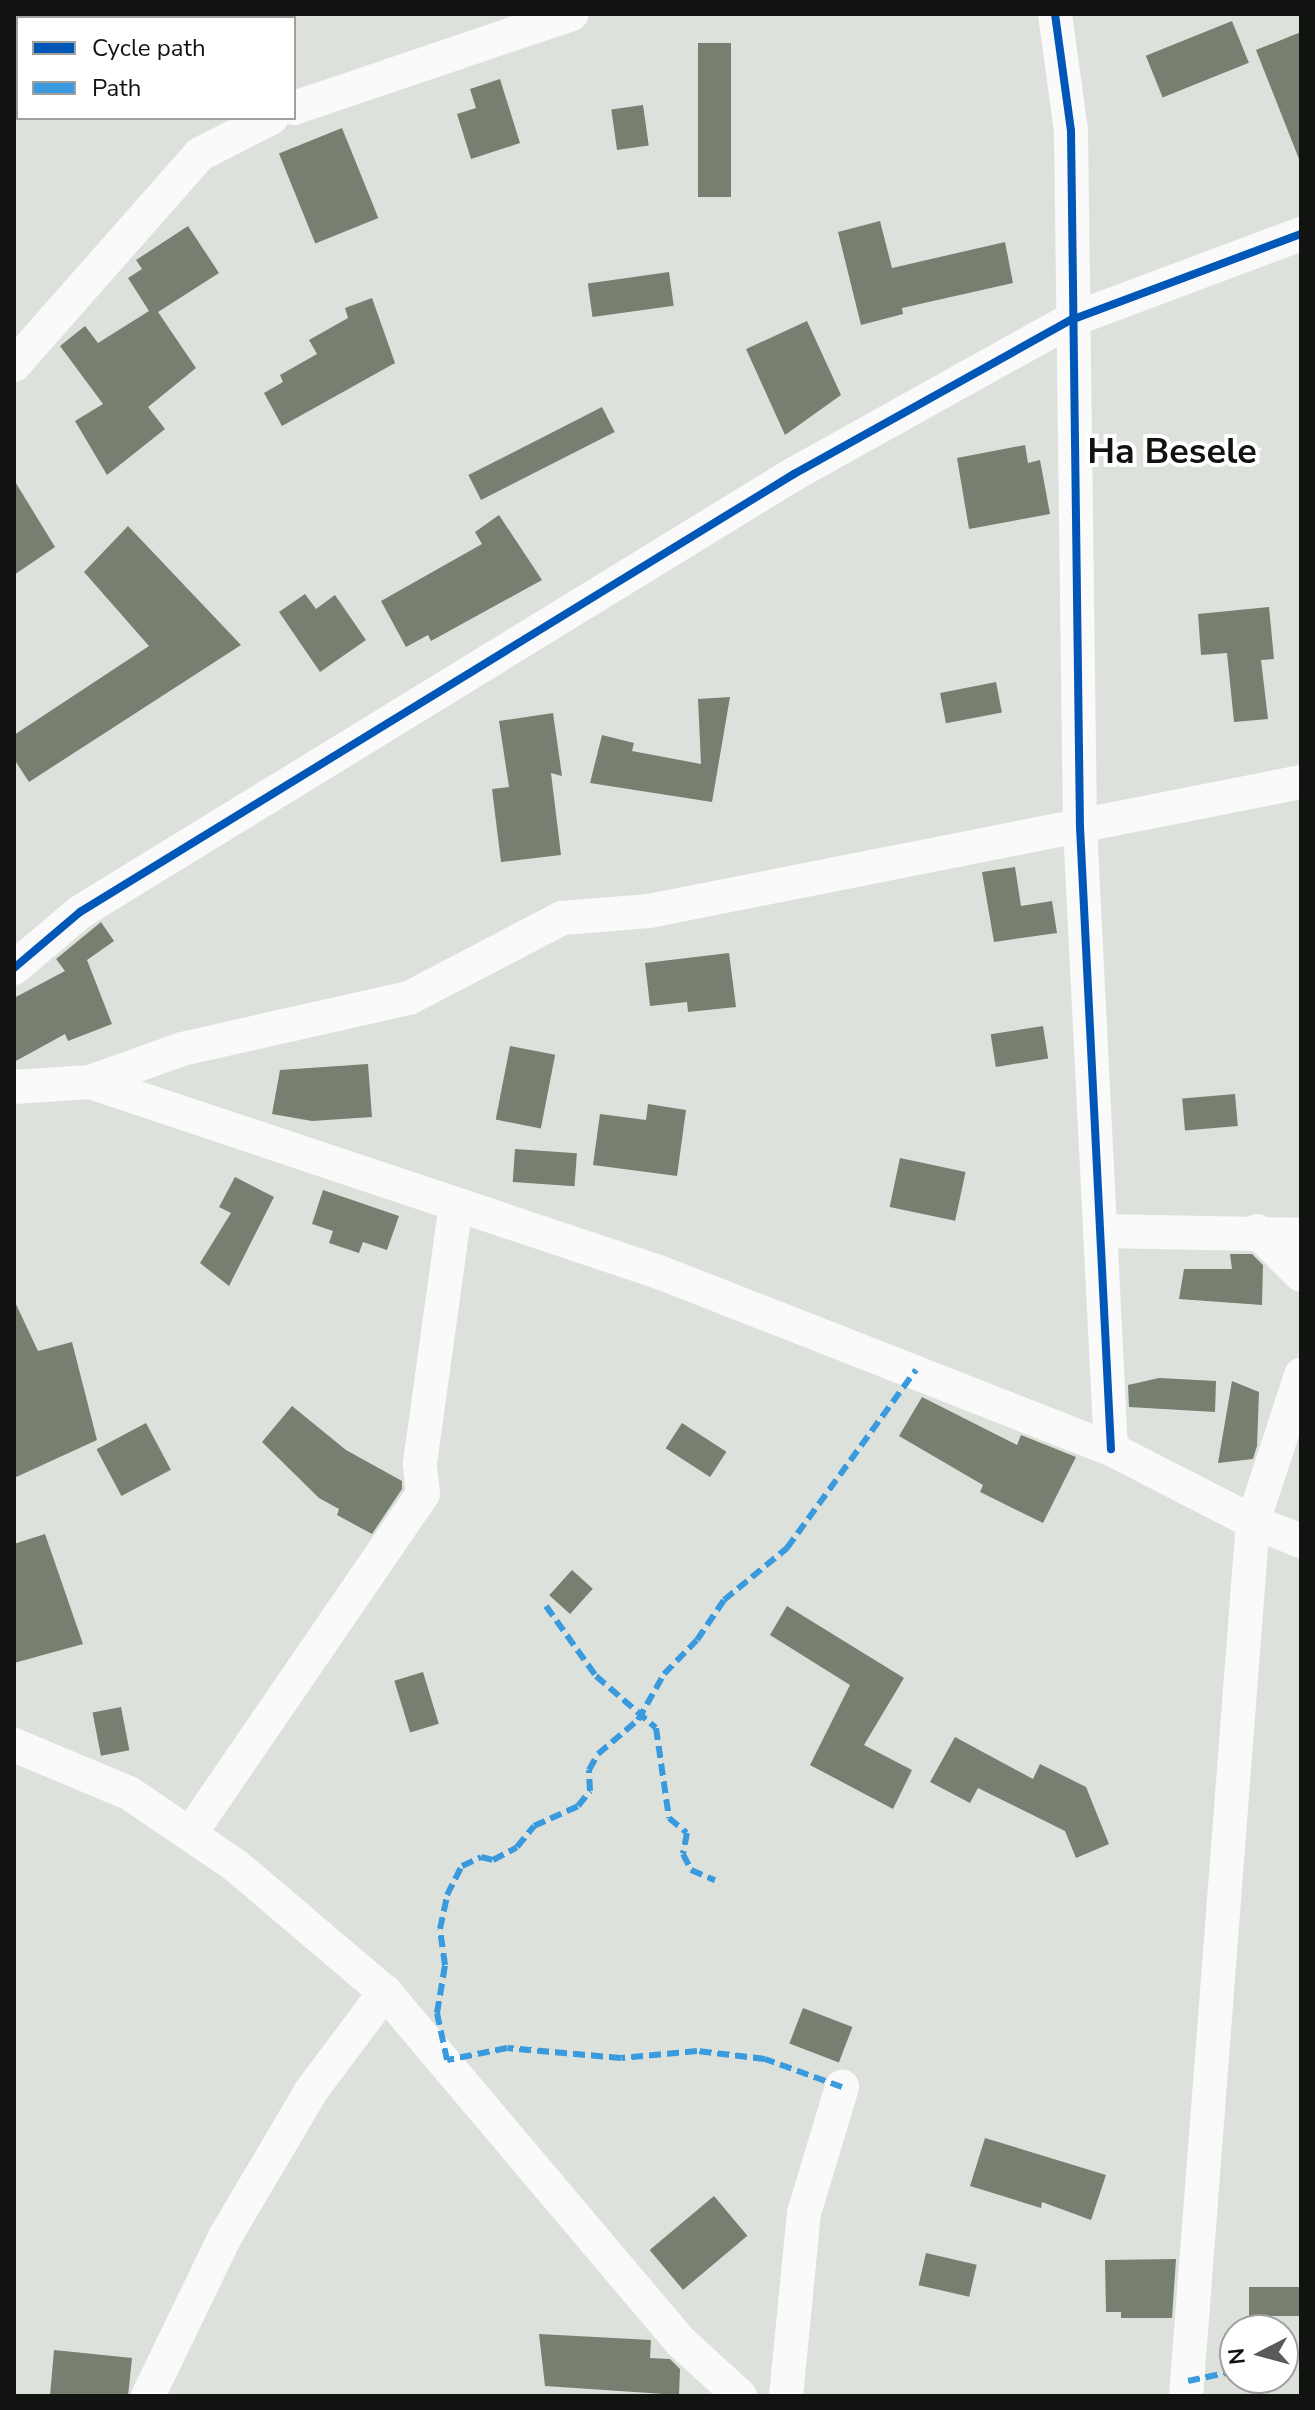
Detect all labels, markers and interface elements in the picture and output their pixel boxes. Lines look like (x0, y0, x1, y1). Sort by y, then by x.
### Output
legend (16, 16, 296, 120)
text: Cycle path (92, 32, 206, 64)
text: Path (92, 72, 141, 104)
district label: Ha Besele (1087, 430, 1257, 474)
north arrow (1219, 2314, 1299, 2394)
text: N (1221, 2347, 1253, 2366)

